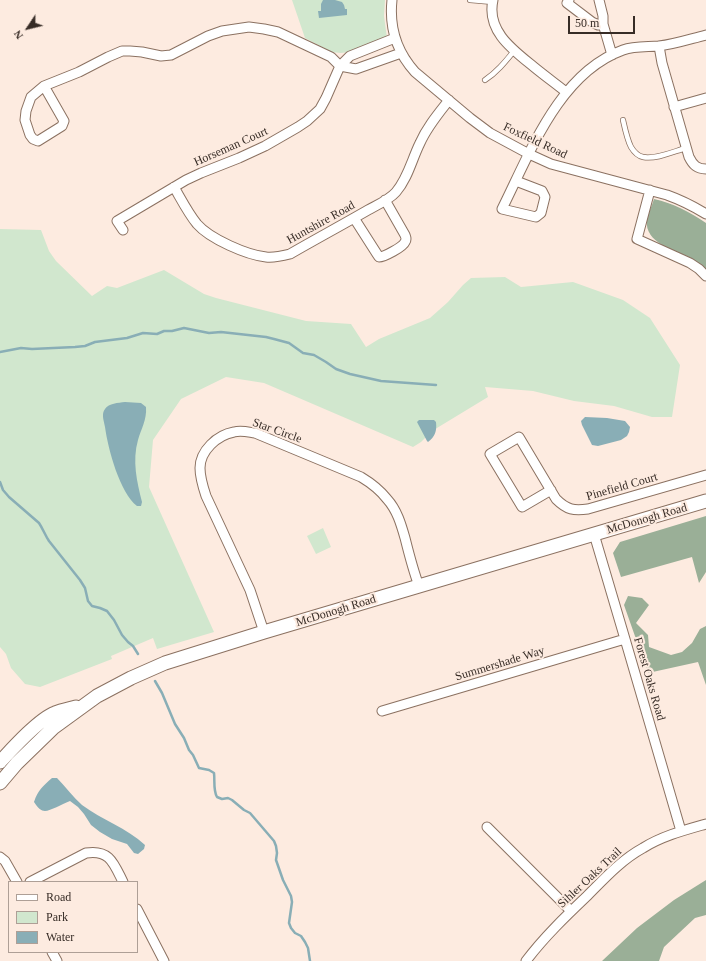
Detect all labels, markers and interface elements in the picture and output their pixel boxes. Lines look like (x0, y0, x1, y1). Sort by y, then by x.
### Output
north arrow (8, 8, 48, 48)
scale bar (570, 8, 637, 34)
text: 50 m (575, 16, 599, 30)
text: N (11, 28, 25, 42)
street label: Foxfield Road (501, 120, 569, 162)
street label: Horseman Court (192, 124, 270, 170)
street label: Huntshire Road (284, 198, 358, 248)
street label: Star Circle (250, 415, 304, 447)
street label: Pinefield Court (585, 470, 659, 504)
street label: McDonogh Road (605, 501, 689, 537)
street label: McDonogh Road (294, 592, 378, 630)
street label: Forest Oaks Road (630, 636, 668, 722)
street label: Summershade Way (454, 644, 546, 684)
street label: Sihler Oaks Trail (555, 845, 625, 911)
legend (8, 881, 138, 953)
text: Road (46, 890, 71, 904)
text: Park (46, 910, 68, 924)
text: Water (46, 930, 74, 944)

